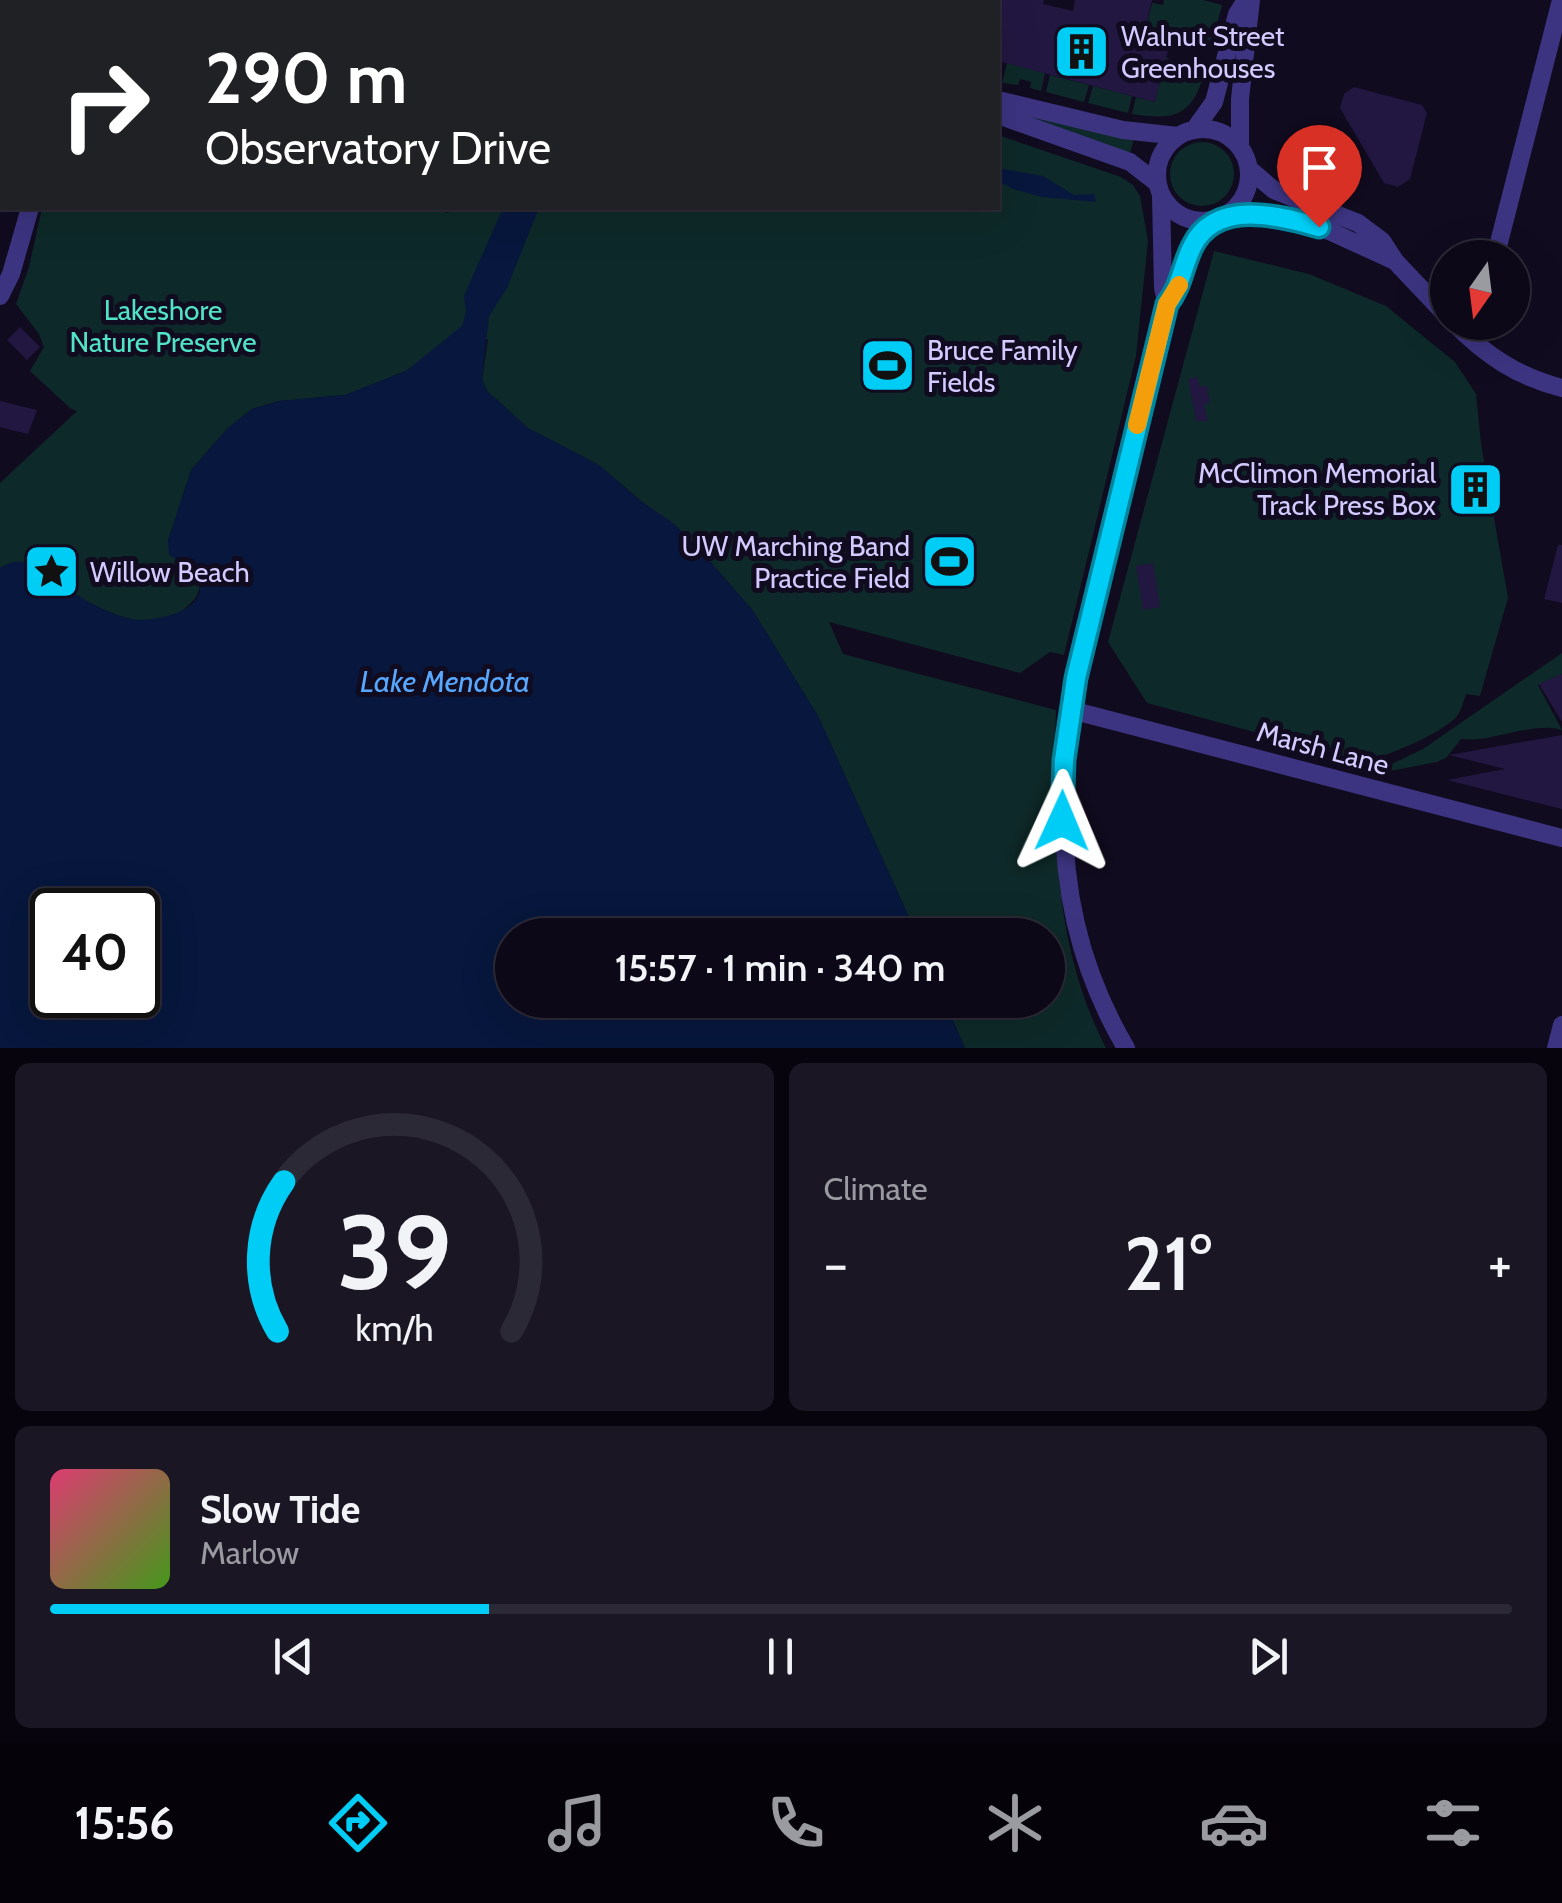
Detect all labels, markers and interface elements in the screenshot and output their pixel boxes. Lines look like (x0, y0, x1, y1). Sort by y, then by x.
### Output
place label: Walnut Street Greenhouses (1121, 19, 1284, 85)
building icon: Walnut Street Greenhouses (1052, 22, 1112, 82)
text: 290 m (205, 35, 407, 121)
icon: right (40, 40, 170, 170)
text: Observatory Drive (205, 121, 551, 175)
pin (1277, 125, 1362, 228)
icon: arrive (1292, 140, 1347, 195)
north arrow (1430, 240, 1530, 340)
map controls (1430, 240, 1530, 340)
park label: Lakeshore Nature Preserve (69, 293, 257, 359)
place label: Bruce Family Fields (927, 333, 1078, 399)
sports icon: Bruce Family Fields (858, 336, 918, 396)
place label: McClimon Memorial Track Press Box (1198, 456, 1436, 522)
building icon: McClimon Memorial Track Press Box (1445, 459, 1505, 519)
place label: UW Marching Band Practice Field (681, 529, 910, 595)
sports icon: UW Marching Band Practice Field (919, 532, 979, 592)
place icon: Willow Beach (21, 542, 81, 602)
place label: Willow Beach (90, 555, 250, 589)
water label: Lake Mendota (360, 663, 530, 700)
street label: Marsh Lane (1253, 714, 1393, 782)
position arrow (1010, 769, 1114, 873)
speed limit sign: 40 (30, 888, 160, 1018)
text: 15:57 · 1 min · 340 m (615, 944, 945, 991)
text: Climate (824, 1169, 928, 1208)
text: 39 (337, 1189, 452, 1315)
text: 21° (1124, 1218, 1212, 1309)
text: − (824, 1230, 848, 1297)
text: + (1488, 1230, 1512, 1297)
text: km/h (355, 1307, 433, 1350)
text: Slow Tide (200, 1486, 360, 1533)
text: Marlow (200, 1533, 299, 1572)
icon: previous (266, 1629, 321, 1684)
icon: pause (753, 1629, 808, 1684)
icon: next (1241, 1629, 1296, 1684)
icon: directions (323, 1788, 393, 1858)
icon: music (542, 1788, 612, 1858)
icon: phone (761, 1788, 831, 1858)
icon: climate (980, 1788, 1050, 1858)
icon: car (1199, 1788, 1269, 1858)
icon: filters (1418, 1788, 1488, 1858)
text: 15:56 (74, 1796, 175, 1850)

